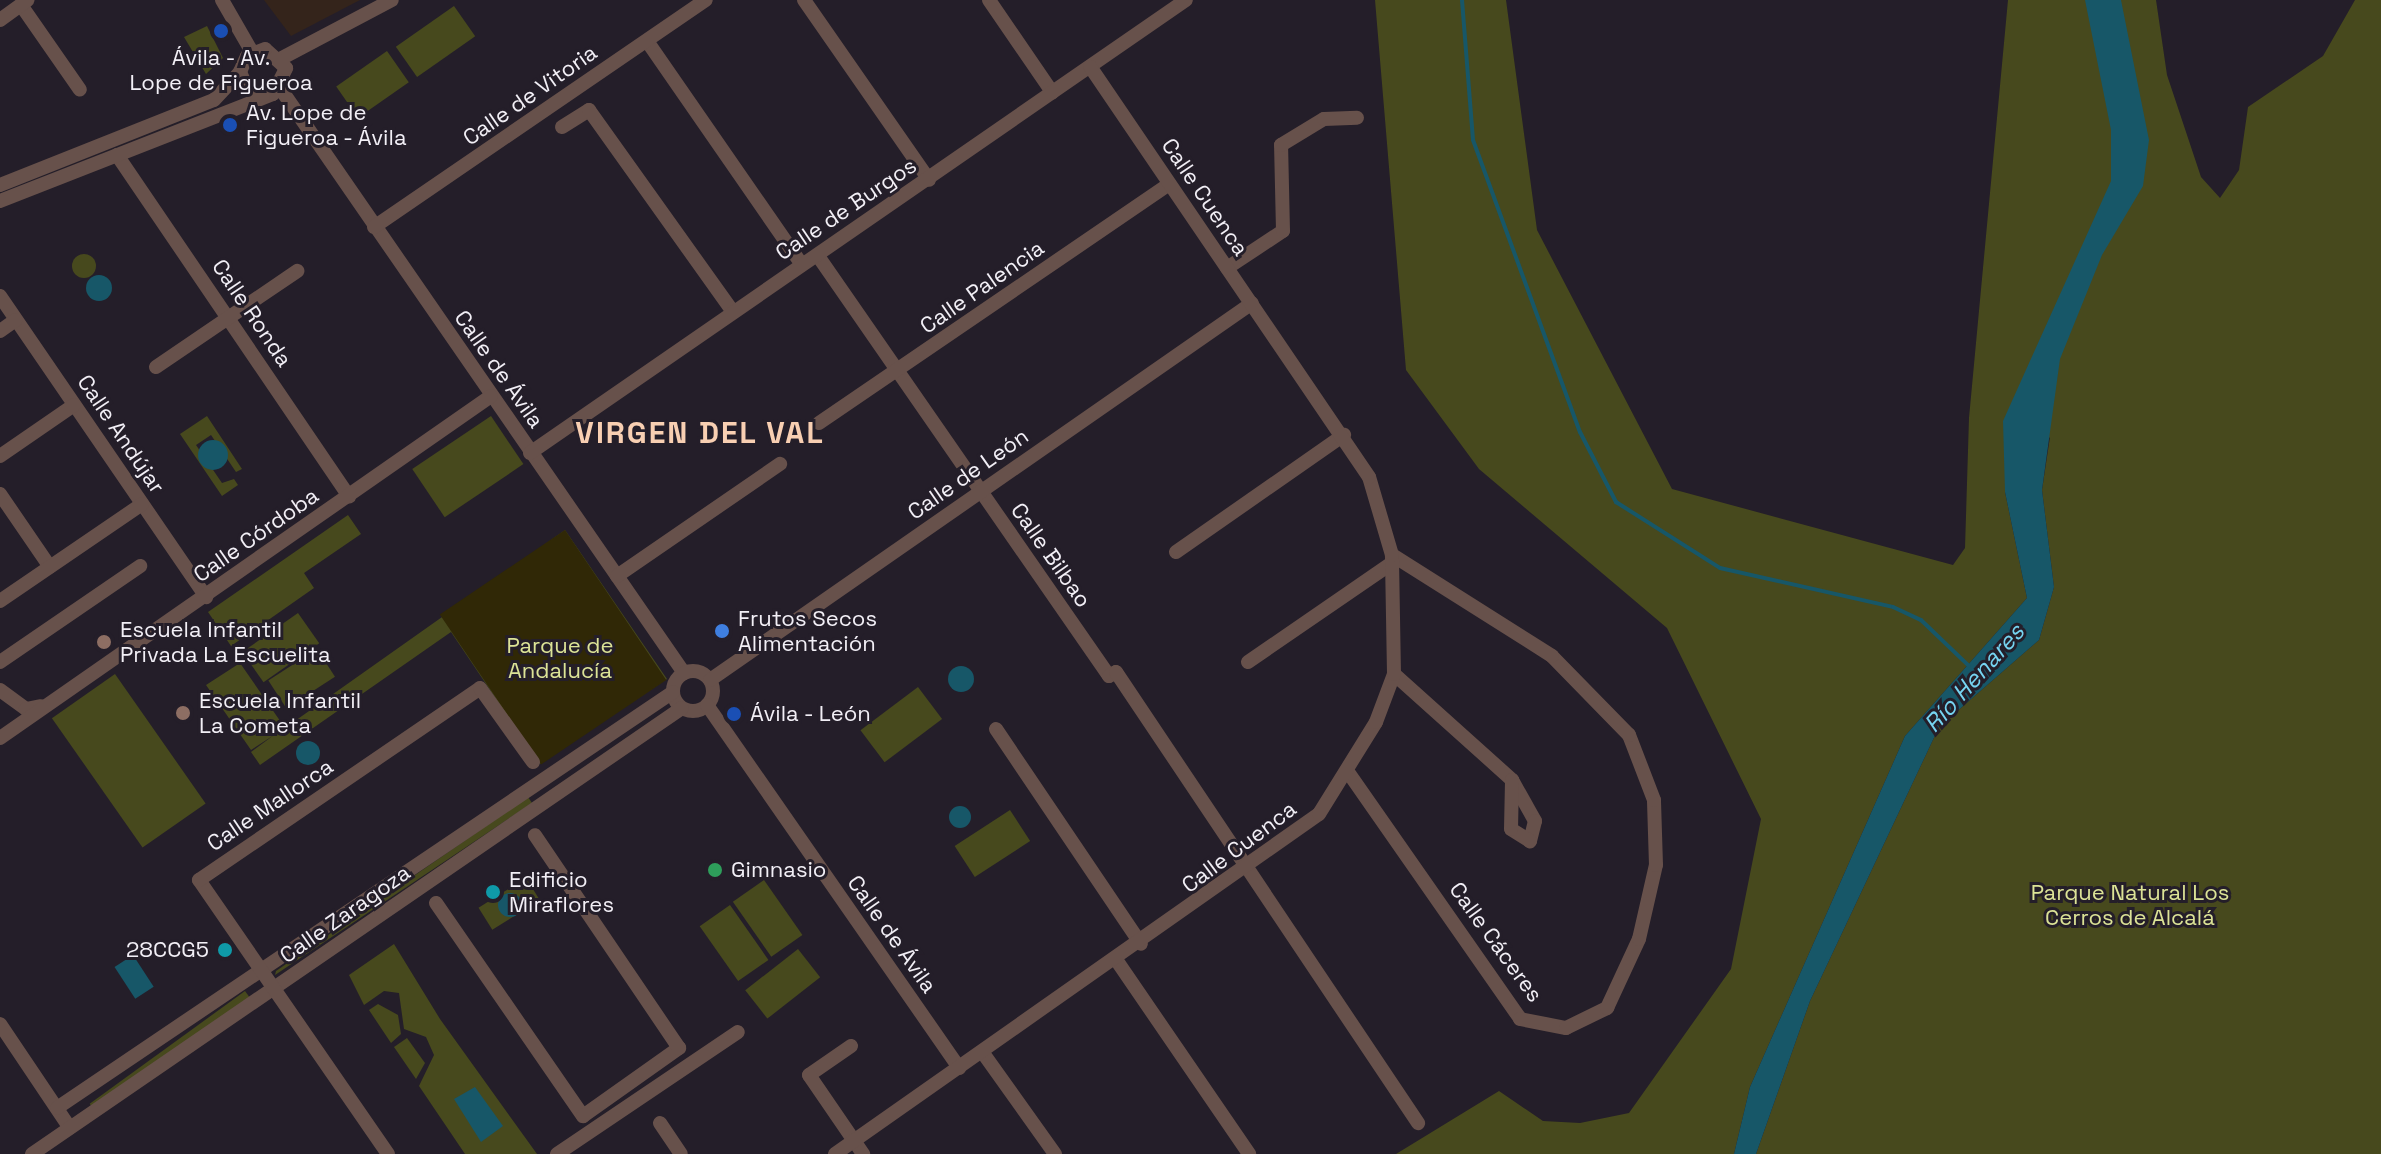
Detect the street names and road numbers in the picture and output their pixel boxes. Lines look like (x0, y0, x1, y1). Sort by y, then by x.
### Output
street label: Calle de Vitoria (458, 39, 602, 151)
street label: Calle Cuenca (1156, 133, 1254, 261)
street label: Calle de Burgos (771, 152, 921, 266)
street label: Calle Palencia (915, 235, 1049, 339)
street label: Calle Ronda (206, 254, 298, 372)
street label: Calle de Ávila (449, 305, 549, 433)
street label: Calle Andújar (72, 370, 170, 498)
street label: Calle de León (903, 423, 1033, 525)
street label: Calle Córdoba (188, 482, 324, 588)
street label: Calle Bilbao (1005, 498, 1097, 612)
street label: Calle Mallorca (202, 753, 338, 857)
street label: Calle Cuenca (1177, 795, 1301, 899)
street label: Calle Zaragoza (275, 859, 415, 969)
street label: Calle de Ávila (842, 870, 942, 998)
street label: Calle Cáceres (1444, 877, 1548, 1007)

